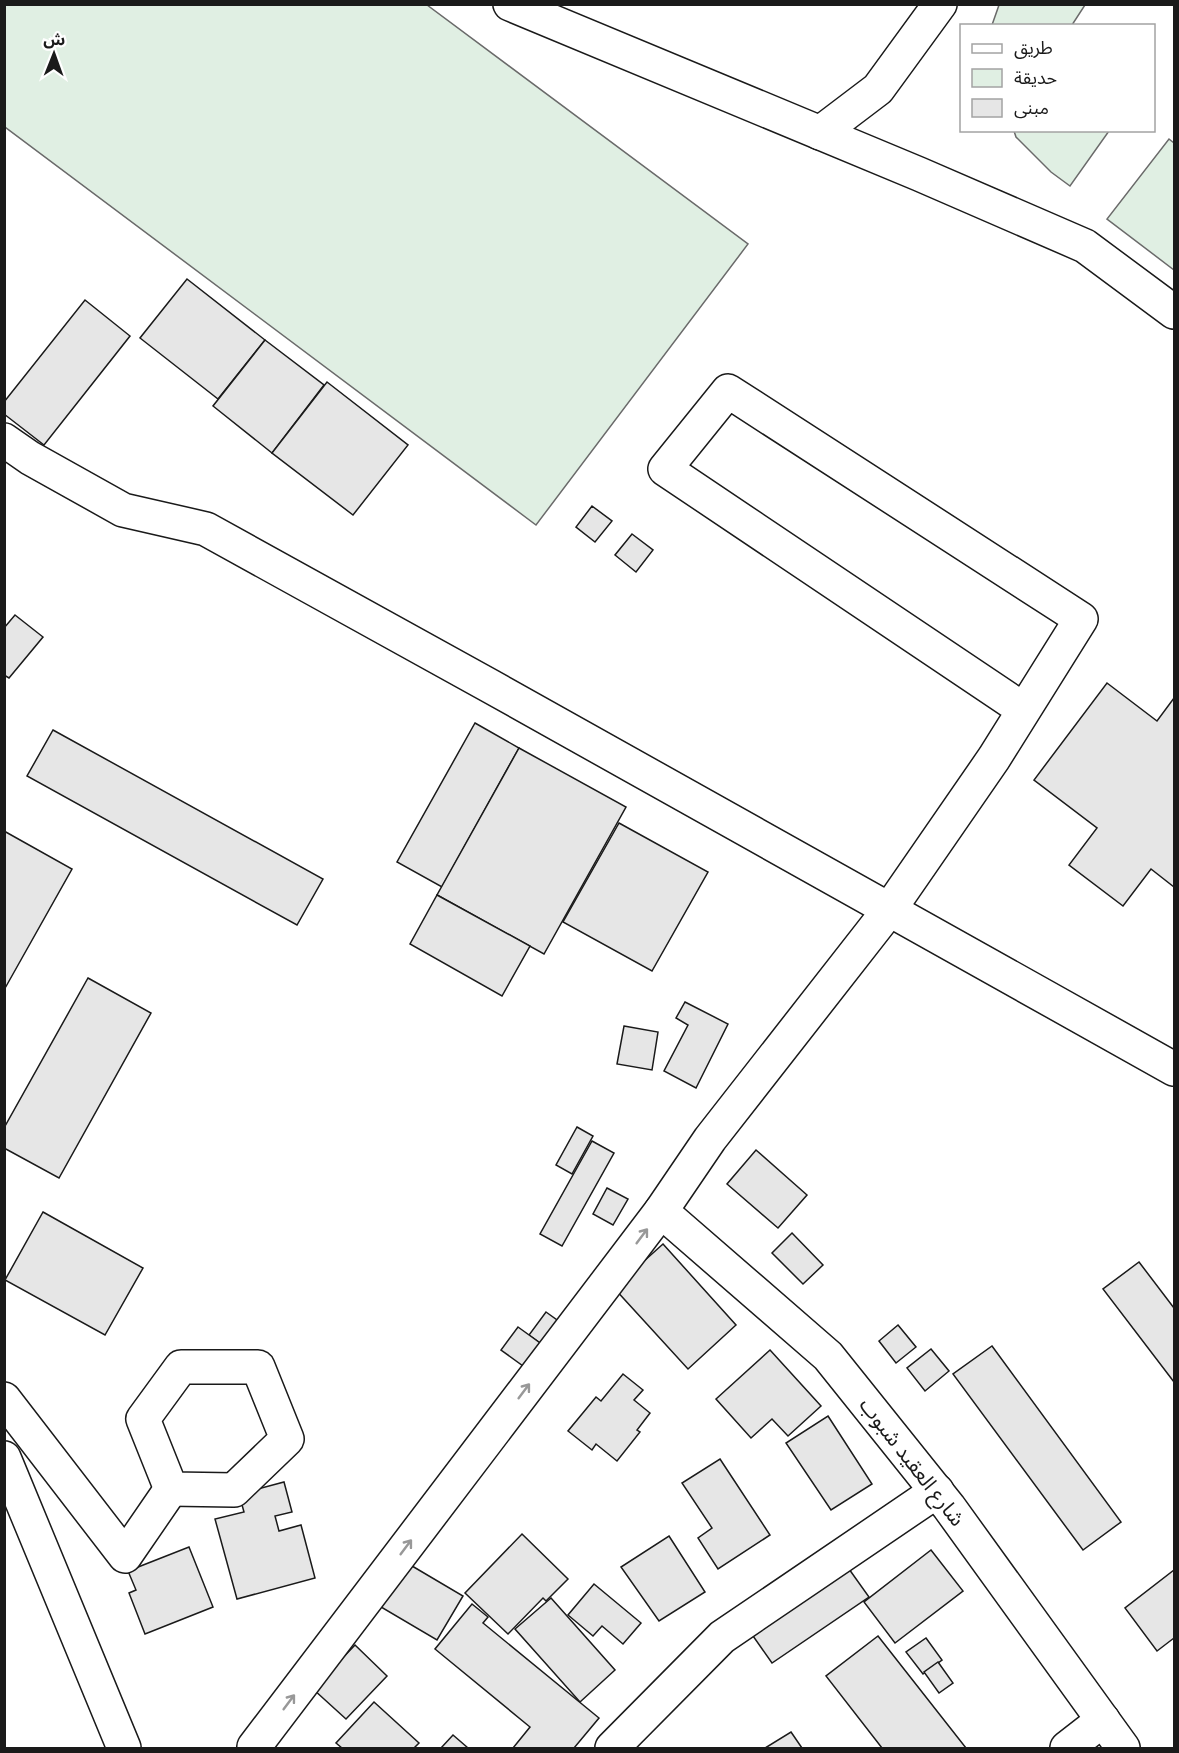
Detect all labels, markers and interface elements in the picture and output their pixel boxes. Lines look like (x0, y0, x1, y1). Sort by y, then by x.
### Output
north arrow (24, 24, 84, 84)
legend (960, 24, 1155, 132)
text: ش (43, 29, 65, 49)
text: طريق (1014, 36, 1053, 59)
text: حديقة (1014, 66, 1057, 89)
text: مبنى (1014, 96, 1049, 119)
one-way arrow (636, 1228, 648, 1244)
one-way arrow (518, 1384, 530, 1400)
street label: شارع العقيد شبوب (852, 1392, 971, 1533)
one-way arrow (400, 1539, 413, 1555)
one-way arrow (282, 1694, 295, 1710)

